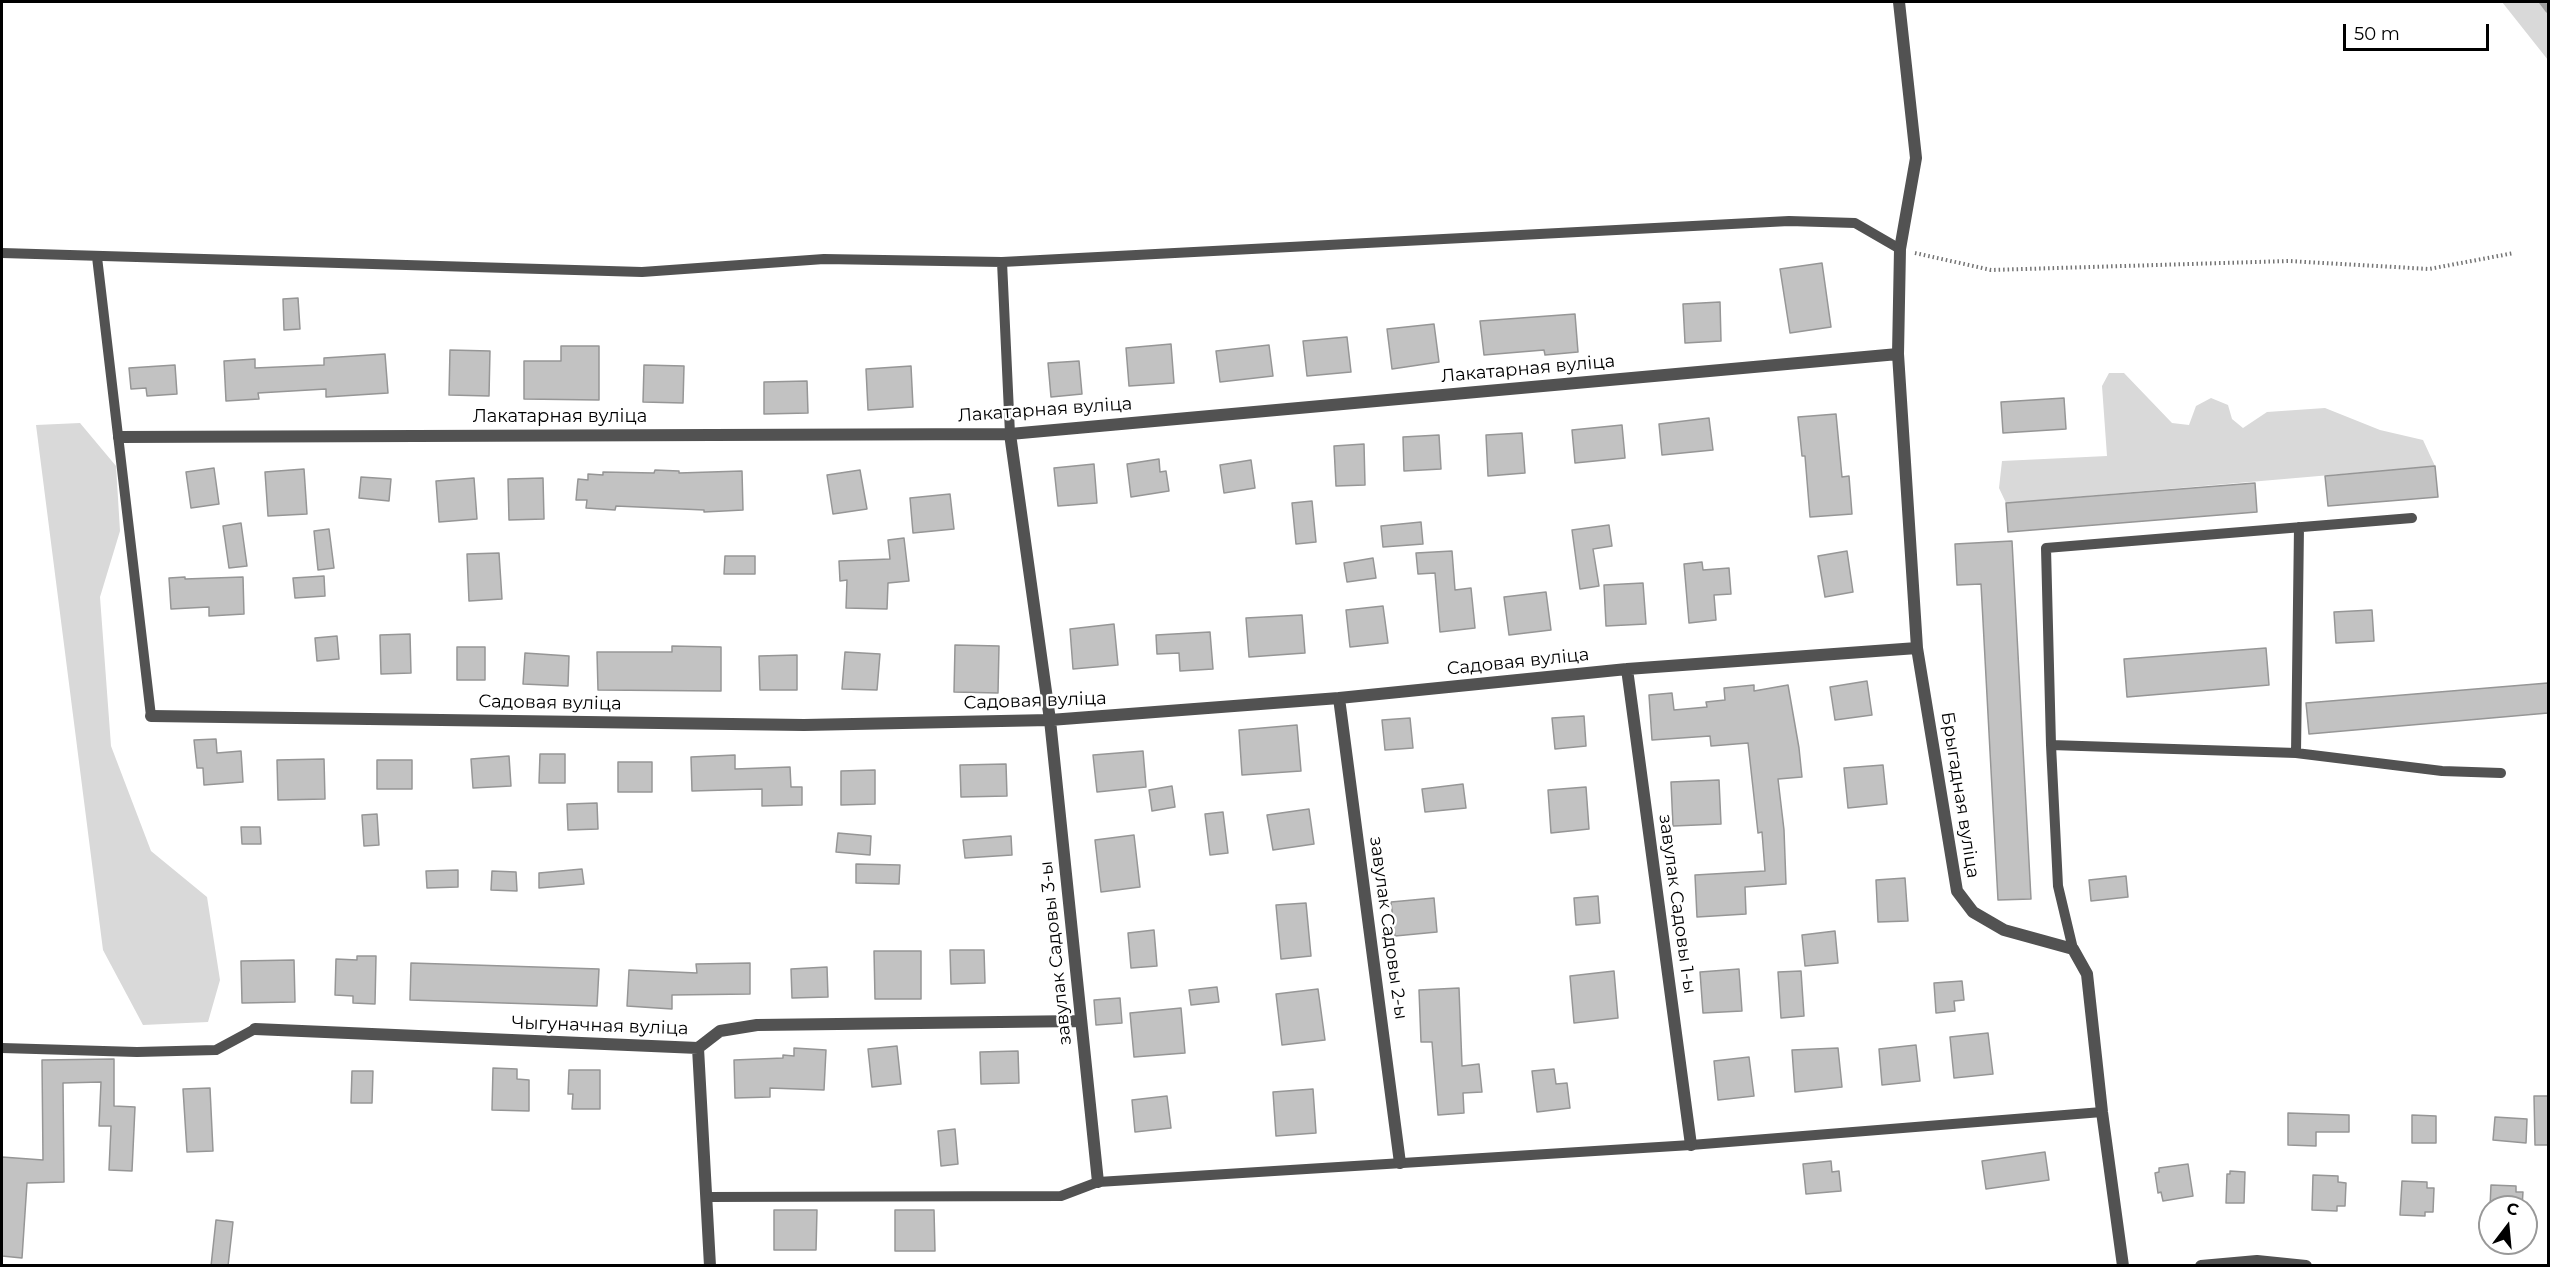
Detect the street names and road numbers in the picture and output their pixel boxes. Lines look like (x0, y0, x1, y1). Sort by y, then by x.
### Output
street label: Лакатарная вуліца (1440, 351, 1616, 387)
street label: Лакатарная вуліца (957, 393, 1133, 427)
street label: Лакатарная вуліца (473, 406, 647, 428)
street label: Садовая вуліца (1446, 644, 1590, 680)
street label: Садовая вуліца (963, 688, 1107, 714)
street label: Садовая вуліца (478, 691, 622, 715)
street label: Брыгадная вуліца (1936, 710, 1984, 880)
street label: завулак Садовы 1-ы (1654, 813, 1700, 995)
street label: завулак Садовы 2-ы (1364, 835, 1412, 1021)
street label: завулак Садовы 3-ы (1036, 860, 1076, 1046)
street label: Чыгуначная вуліца (511, 1012, 689, 1040)

